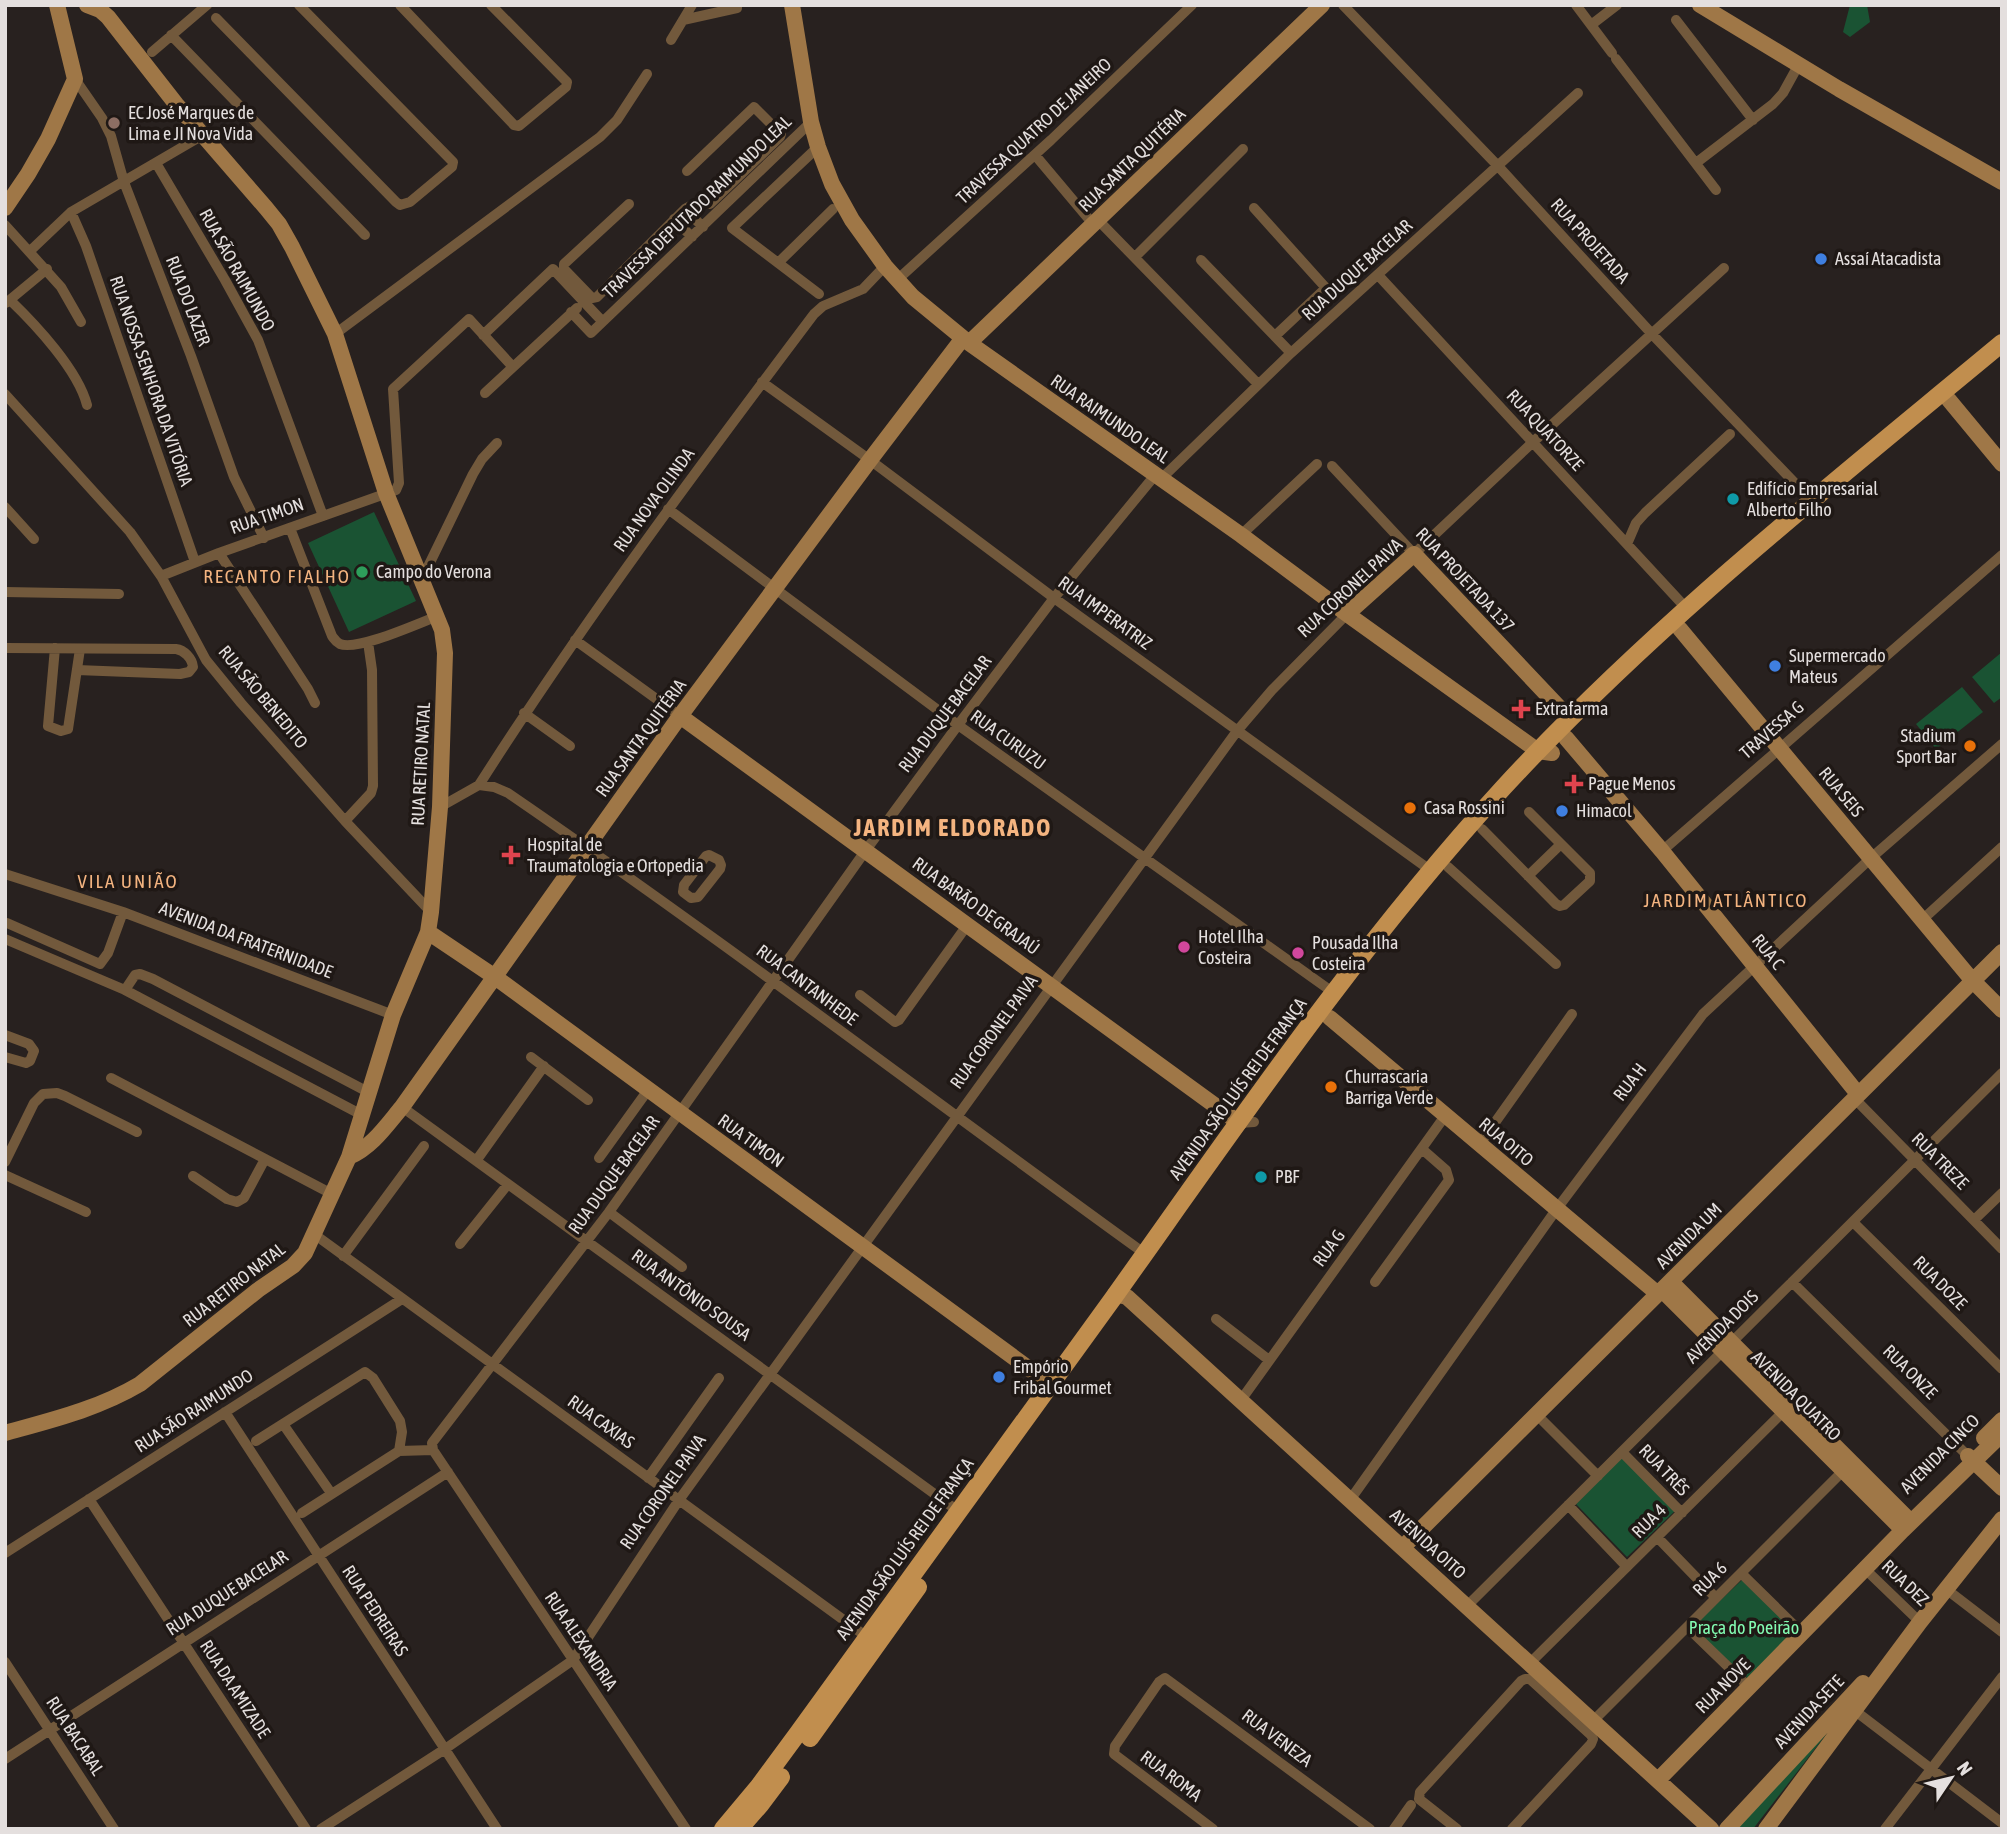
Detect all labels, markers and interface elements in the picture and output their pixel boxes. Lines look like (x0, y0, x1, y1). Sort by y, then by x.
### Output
street label: TRAVESSA QUATRO DE JANEIRO (952, 53, 1115, 208)
place label: EC José Marques de Lima e JI Nova Vida (128, 102, 254, 144)
street label: RUA SANTA QUITÉRIA (1074, 103, 1189, 216)
street label: TRAVESSA DEPUTADO RAIMUNDO LEAL (598, 111, 795, 302)
marker: EC José Marques de Lima e JI Nova Vida (106, 115, 122, 131)
street label: RUA PROJETADA (1547, 194, 1634, 288)
street label: RUA SÃO RAIMUNDO (195, 205, 280, 335)
street label: RUA DUQUE BACELAR (1297, 215, 1416, 325)
place label: Assaí Atacadista (1835, 248, 1942, 269)
marker: Assaí Atacadista (1813, 251, 1829, 267)
street label: RUA DO LAZER (162, 253, 215, 349)
street label: RUA NOSSA SENHORA DA VITÓRIA (106, 273, 197, 489)
street label: RUA RAIMUNDO LEAL (1047, 370, 1174, 467)
street label: RUA QUATORZE (1503, 385, 1588, 475)
street label: RUA NOVA OLINDA (609, 444, 698, 556)
place label: Edifício Empresarial Alberto Filho (1747, 478, 1878, 520)
marker: Edifício Empresarial Alberto Filho (1725, 491, 1741, 507)
street label: RUA TIMON (227, 493, 306, 538)
street label: RUA PROJETADA 137 (1412, 523, 1519, 636)
street label: RUA CORONEL PAIVA (1293, 534, 1406, 641)
place label: Campo do Verona (376, 561, 492, 582)
marker: Campo do Verona (354, 564, 370, 580)
district label: RECANTO FIALHO (203, 565, 351, 587)
street label: RUA IMPERATRIZ (1054, 572, 1156, 654)
street label: RUA SÃO BENEDITO (214, 641, 312, 752)
place label: Supermercado Mateus (1789, 645, 1886, 687)
street label: RUA DUQUE BACELAR (894, 651, 995, 776)
marker: Supermercado Mateus (1767, 658, 1783, 674)
street label: RUA SANTA QUITÉRIA (591, 675, 690, 801)
street label: TRAVESSA G (1735, 696, 1808, 763)
place label: Extrafarma (1535, 698, 1608, 719)
marker: Extrafarma (1513, 701, 1529, 717)
street label: RUA RETIRO NATAL (407, 702, 434, 826)
street label: RUA CURUZU (967, 705, 1050, 774)
place label: Stadium Sport Bar (1896, 725, 1957, 767)
marker: Stadium Sport Bar (1962, 738, 1978, 754)
street label: RUA SEIS (1815, 763, 1868, 821)
place label: Pague Menos (1588, 773, 1676, 794)
marker: Pague Menos (1566, 776, 1582, 792)
place label: Casa Rossini (1424, 797, 1505, 818)
marker: Casa Rossini (1402, 800, 1418, 816)
place label: Himacol (1576, 800, 1632, 821)
marker: Himacol (1554, 803, 1570, 819)
district label: JARDIM ELDORADO (853, 814, 1052, 841)
place label: Hospital de Traumatologia e Ortopedia (527, 834, 704, 876)
marker: Hospital de Traumatologia e Ortopedia (501, 845, 521, 865)
street label: RUA BARÃO DE GRAJAÚ (909, 852, 1044, 959)
district label: VILA UNIÃO (77, 870, 179, 892)
district label: JARDIM ATLÂNTICO (1644, 889, 1808, 911)
street label: AVENIDA DA FRATERNIDADE (157, 897, 336, 982)
place label: Hotel Ilha Costeira (1198, 926, 1264, 968)
street label: RUA C (1748, 930, 1789, 973)
place label: Pousada Ilha Costeira (1312, 932, 1398, 974)
marker: Hotel Ilha Costeira (1176, 939, 1192, 955)
street label: RUA CANTANHEDE (753, 940, 862, 1030)
marker: Pousada Ilha Costeira (1290, 945, 1306, 961)
street label: RUA CORONEL PAIVA (945, 971, 1042, 1092)
street label: AVENIDA SÃO LUÍS REI DE FRANÇA (1165, 994, 1311, 1184)
street label: RUA H (1609, 1059, 1650, 1105)
place label: Churrascaria Barriga Verde (1345, 1066, 1433, 1108)
marker: Churrascaria Barriga Verde (1323, 1079, 1339, 1095)
street label: RUA TIMON (714, 1110, 788, 1172)
street label: RUA DUQUE BACELAR (564, 1112, 663, 1238)
street label: RUA OITO (1475, 1113, 1538, 1170)
street label: RUA TREZE (1908, 1128, 1973, 1193)
place label: PBF (1275, 1166, 1300, 1187)
marker: PBF (1253, 1169, 1269, 1185)
street label: AVENIDA UM (1651, 1198, 1726, 1273)
street label: RUA G (1308, 1225, 1349, 1270)
street label: RUA RETIRO NATAL (179, 1238, 289, 1331)
street label: RUA ANTÔNIO SOUSA (628, 1244, 755, 1345)
street label: RUA DOZE (1909, 1252, 1972, 1314)
street label: AVENIDA DOIS (1681, 1286, 1763, 1367)
street label: RUA ONZE (1879, 1340, 1942, 1403)
street label: AVENIDA QUATRO (1747, 1347, 1845, 1445)
place label: Empório Fribal Gourmet (1013, 1356, 1112, 1398)
street label: RUA SÃO RAIMUNDO (131, 1365, 257, 1457)
marker: Empório Fribal Gourmet (991, 1369, 1007, 1385)
street label: RUA CAXIAS (564, 1390, 639, 1453)
street label: AVENIDA CINCO (1896, 1410, 1984, 1498)
street label: RUA CORONEL PAIVA (615, 1430, 710, 1553)
street label: RUA TRÊS (1635, 1440, 1694, 1500)
street label: AVENIDA SÃO LUÍS REI DE FRANÇA (832, 1454, 978, 1644)
street label: RUA 4 (1627, 1499, 1670, 1542)
street label: AVENIDA OITO (1386, 1504, 1471, 1583)
street label: RUA DUQUE BACELAR (162, 1545, 291, 1640)
street label: RUA DEZ (1878, 1555, 1933, 1610)
street label: RUA 6 (1688, 1557, 1731, 1600)
street label: RUA PEDREIRAS (338, 1561, 413, 1660)
street label: RUA ALEXANDRIA (541, 1587, 622, 1694)
park label: Praça do Poeirão (1689, 1617, 1799, 1638)
street label: RUA DA AMIZADE (196, 1636, 275, 1742)
street label: RUA NOVE (1691, 1654, 1754, 1717)
street label: AVENIDA SETE (1769, 1670, 1848, 1753)
street label: RUA BACABAL (42, 1692, 109, 1779)
street label: RUA VENEZA (1238, 1704, 1317, 1771)
north arrow (1916, 1743, 1986, 1813)
street label: RUA ROMA (1137, 1746, 1206, 1805)
text: N (1953, 1757, 1977, 1779)

